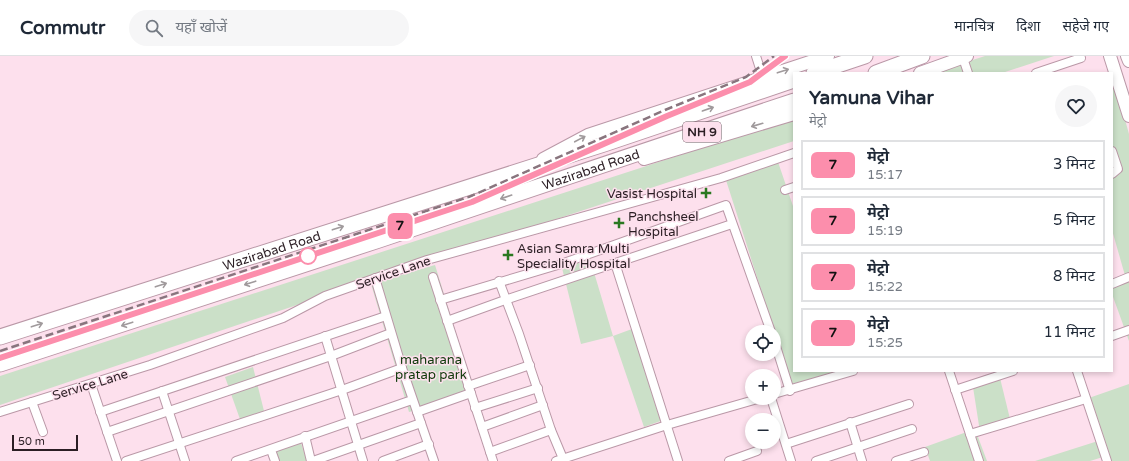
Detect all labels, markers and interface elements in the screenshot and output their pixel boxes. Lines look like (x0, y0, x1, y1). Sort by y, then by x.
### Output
search box (129, 10, 409, 46)
text: Commutr (20, 17, 105, 39)
icon: search (143, 17, 165, 39)
text: यहाँ खोजें (175, 18, 227, 36)
text: मानचित्र (954, 18, 994, 35)
text: दिशा (1016, 18, 1040, 35)
text: सहेजे गए (1062, 18, 1109, 35)
one-way arrow (776, 67, 789, 74)
button: heart (1055, 85, 1097, 127)
text: Yamuna Vihar (809, 87, 934, 109)
one-way arrow (701, 105, 714, 112)
text: मेट्रो (809, 113, 827, 129)
road number: NH 9 (683, 122, 721, 142)
one-way arrow (750, 122, 763, 129)
one-way arrow (574, 135, 586, 142)
street label: Wazirabad Road (540, 146, 642, 194)
text: मेट्रो (867, 147, 889, 165)
text: 3 मिनट (1053, 155, 1095, 173)
text: 7 (829, 156, 837, 173)
text: 15:17 (867, 167, 903, 183)
place label: Vasist Hospital (607, 186, 697, 202)
marker: Vasist Hospital (700, 187, 712, 199)
one-way arrow (500, 194, 513, 201)
text: मेट्रो (867, 203, 889, 221)
place label: Panchsheel Hospital (628, 209, 699, 240)
text: 5 मिनट (1053, 211, 1095, 229)
text: 7 (829, 212, 837, 229)
line badge: 7 (387, 213, 413, 239)
text: 7 (396, 217, 404, 234)
marker: Panchsheel Hospital (613, 217, 625, 229)
text: 15:19 (867, 223, 903, 239)
one-way arrow (331, 224, 344, 231)
street label: Wazirabad Road (221, 228, 323, 274)
place label: Asian Samra Multi Speciality Hospital (517, 241, 630, 272)
unlabelled marker (299, 247, 317, 265)
marker: Asian Samra Multi Speciality Hospital (502, 249, 514, 261)
street label: Service Lane (354, 253, 433, 293)
text: मेट्रो (867, 259, 889, 277)
text: 8 मिनट (1053, 267, 1095, 285)
text: 7 (829, 268, 837, 285)
text: 15:22 (867, 279, 903, 295)
one-way arrow (244, 280, 257, 287)
one-way arrow (154, 281, 167, 288)
text: मेट्रो (867, 315, 889, 333)
one-way arrow (30, 321, 43, 328)
one-way arrow (121, 321, 134, 328)
text: 11 मिनट (1044, 323, 1095, 341)
text: 7 (829, 324, 837, 341)
map controls (745, 325, 781, 449)
button: locate (745, 325, 781, 361)
text: 15:25 (867, 335, 903, 351)
park label: maharana pratap park (395, 352, 467, 383)
street label: Service Lane (51, 366, 130, 404)
button: + (745, 369, 781, 405)
button: − (745, 413, 781, 449)
scale bar (12, 433, 78, 452)
text: 50 m (18, 435, 45, 448)

